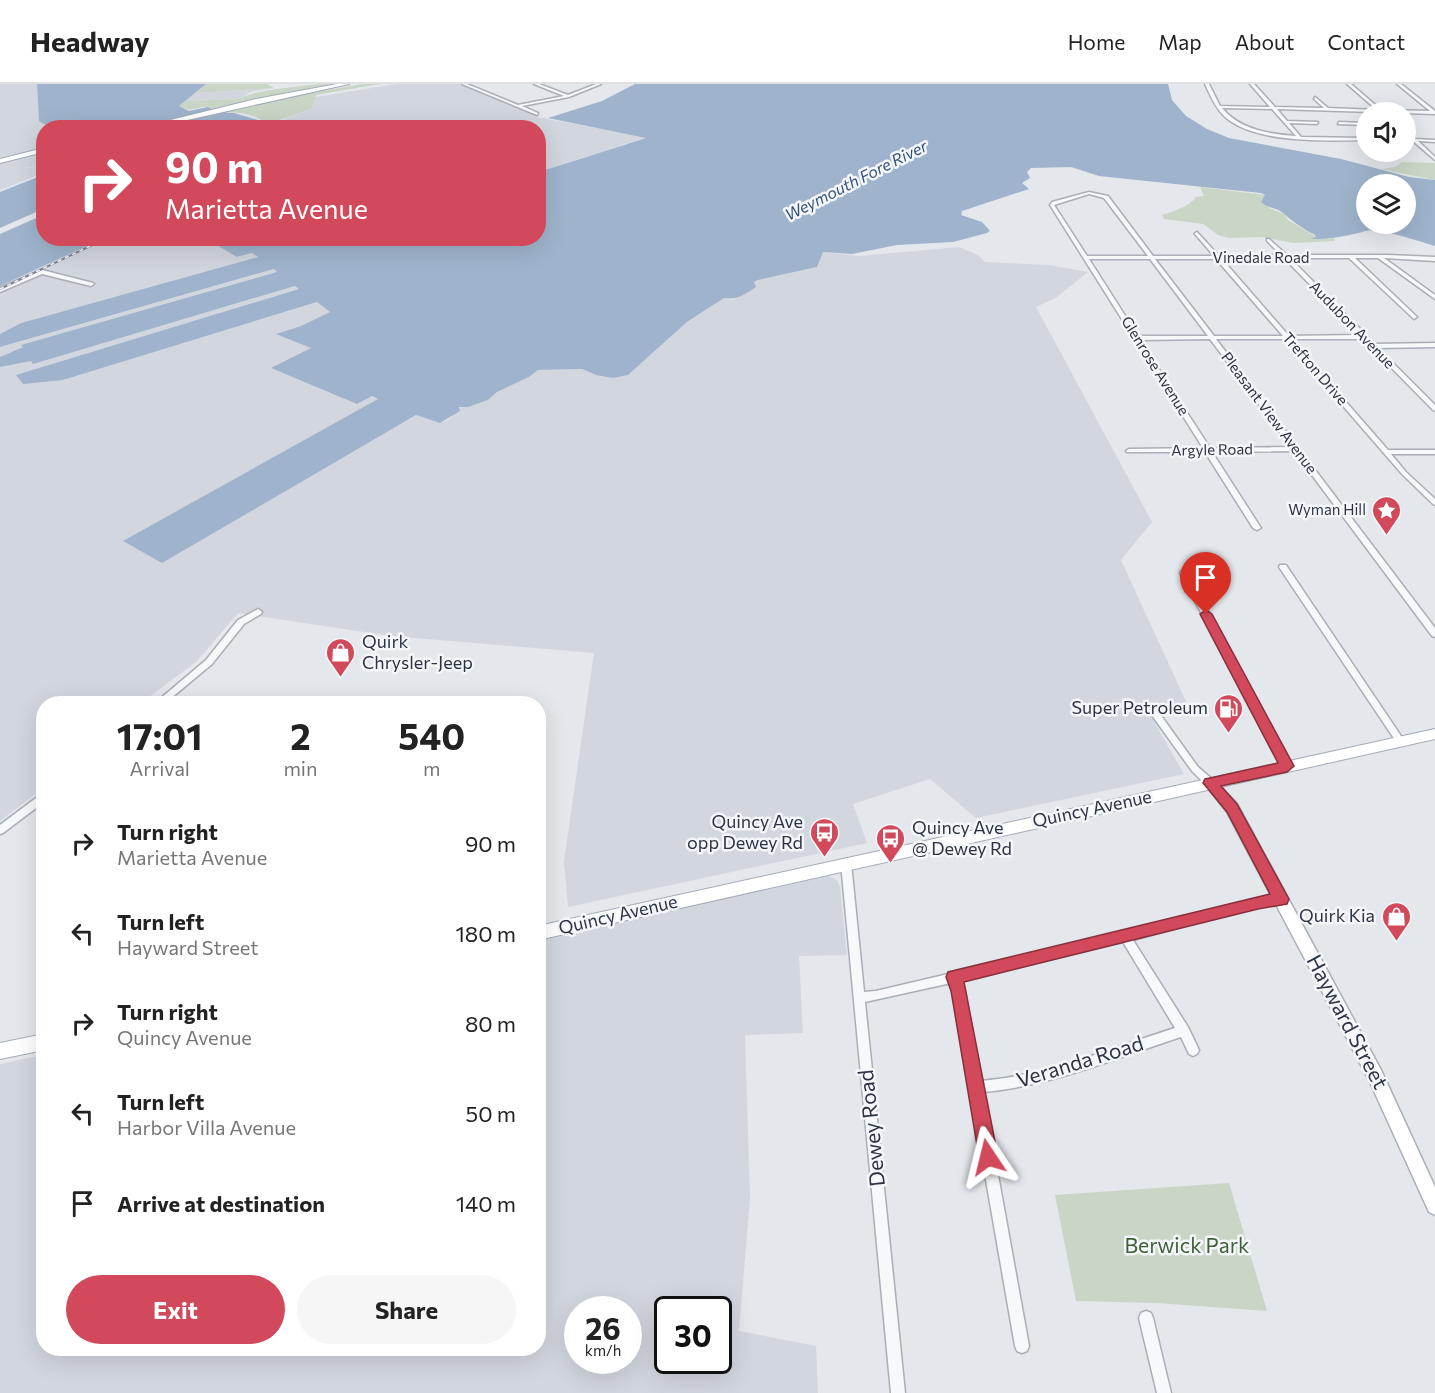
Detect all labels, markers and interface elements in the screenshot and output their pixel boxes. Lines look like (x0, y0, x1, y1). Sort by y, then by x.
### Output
text: Headway (30, 24, 150, 58)
text: Home (1068, 29, 1125, 54)
text: Map (1158, 29, 1202, 54)
text: About (1235, 29, 1294, 54)
text: Contact (1327, 29, 1405, 54)
map controls (1356, 102, 1416, 234)
button: sound (1356, 102, 1416, 162)
water label: Weymouth Fore River (782, 135, 930, 224)
text: 90 m (165, 140, 264, 192)
icon: right (66, 144, 144, 222)
button: layers (1356, 174, 1416, 234)
text: Marietta Avenue (165, 192, 368, 225)
street label: Vinedale Road (1213, 248, 1309, 266)
street label: Audubon Avenue (1306, 277, 1399, 372)
street label: Glenrose Avenue (1118, 313, 1194, 418)
street label: Trefton Drive (1279, 328, 1352, 408)
street label: Pleasant View Avenue (1218, 348, 1322, 477)
street label: Argyle Road (1171, 439, 1253, 459)
place icon: Wyman Hill (1371, 494, 1403, 536)
place label: Wyman Hill (1288, 500, 1366, 518)
pin (1180, 552, 1231, 614)
icon: arrive (1189, 561, 1222, 594)
place label: Quirk Chrysler-Jeep (362, 630, 473, 673)
shop icon: Quirk Chrysler-Jeep (325, 636, 357, 678)
fuel station icon: Super Petroleum (1213, 692, 1245, 734)
place label: Super Petroleum (1071, 696, 1208, 718)
text: 17:01 (117, 713, 203, 757)
text: 2 (290, 713, 311, 757)
text: 540 (398, 713, 465, 757)
text: Arrival (129, 756, 190, 780)
text: min (283, 756, 317, 780)
text: m (423, 756, 440, 780)
street label: Quincy Avenue (1030, 785, 1153, 831)
place label: Quincy Ave opp Dewey Rd (687, 810, 803, 853)
bus stop icon: Quincy Ave opp Dewey Rd (808, 816, 840, 858)
place label: Quincy Ave @ Dewey Rd (912, 816, 1012, 859)
text: Turn right (117, 818, 218, 845)
bus stop icon: Quincy Ave @ Dewey Rd (875, 822, 907, 864)
icon: right (66, 827, 99, 860)
text: 90 m (465, 830, 516, 857)
text: Marietta Avenue (117, 845, 267, 869)
street label: Quincy Avenue (556, 890, 679, 938)
shop icon: Quirk Kia (1380, 900, 1412, 942)
place label: Quirk Kia (1299, 904, 1375, 926)
text: Turn left (117, 908, 204, 935)
icon: left (66, 917, 99, 950)
text: 180 m (455, 920, 516, 947)
text: Hayward Street (117, 935, 258, 959)
street label: Hayward Street (1302, 950, 1394, 1093)
text: Turn right (117, 998, 218, 1025)
icon: right (66, 1007, 99, 1040)
text: 80 m (465, 1010, 516, 1037)
text: Quincy Avenue (117, 1025, 252, 1049)
street label: Veranda Road (1013, 1029, 1146, 1092)
street label: Dewey Road (852, 1068, 889, 1188)
text: Turn left (117, 1088, 204, 1115)
icon: left (66, 1097, 99, 1130)
text: 50 m (466, 1100, 516, 1127)
text: Harbor Villa Avenue (117, 1115, 296, 1139)
position arrow (956, 1125, 1020, 1189)
icon: arrive (66, 1187, 99, 1220)
text: Arrive at destination (117, 1190, 325, 1217)
text: 140 m (456, 1190, 516, 1217)
park label: Berwick Park (1125, 1232, 1249, 1257)
button: Exit (66, 1275, 285, 1344)
button: Share (297, 1275, 516, 1344)
speed limit sign: 30 (654, 1296, 732, 1374)
text: 26 (585, 1309, 621, 1346)
text: km/h (585, 1341, 621, 1359)

